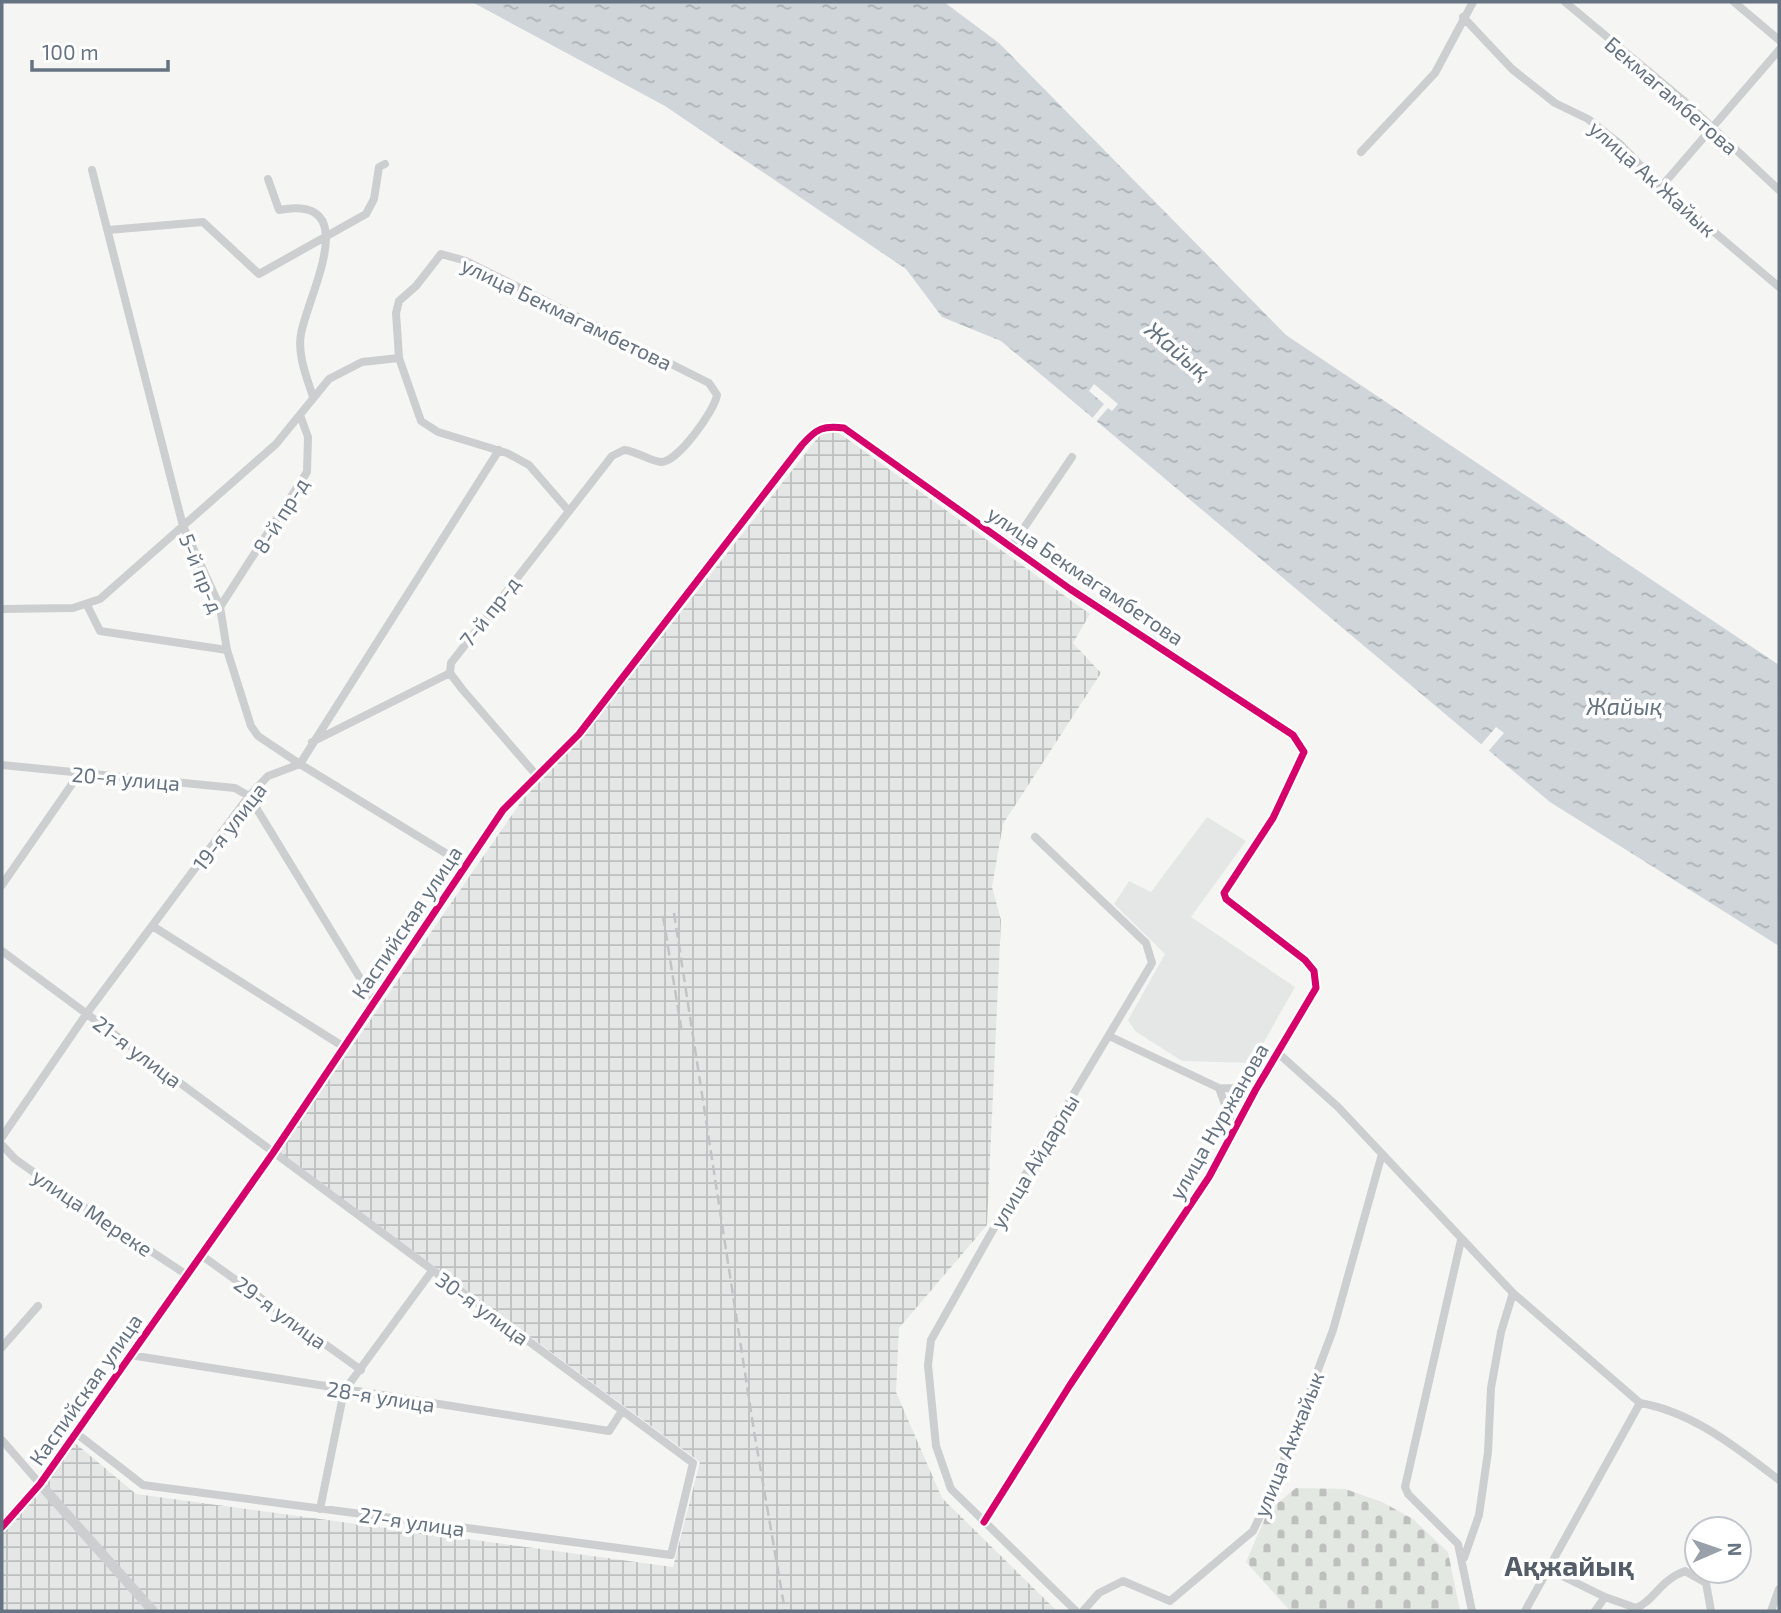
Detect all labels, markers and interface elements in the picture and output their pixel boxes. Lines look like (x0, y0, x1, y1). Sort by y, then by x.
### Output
scale bar (32, 28, 168, 72)
street label: Бекмагамбетова (1600, 31, 1744, 159)
text: 100 m (42, 39, 99, 64)
street label: улица Ак Жайык (1584, 115, 1721, 242)
street label: улица Бекмагамбетова (457, 251, 676, 376)
water label: Жайық (1139, 314, 1217, 386)
street label: 8-й пр-д (247, 472, 313, 558)
street label: улица Бекмагамбетова (983, 500, 1189, 651)
street label: 5-й пр-д (175, 530, 229, 616)
street label: 7-й пр-д (454, 571, 524, 651)
water label: Жайық (1585, 692, 1663, 720)
street label: 20-я улица (71, 761, 181, 796)
street label: 19-я улица (187, 777, 272, 876)
street label: Каспийская улица (346, 841, 467, 1004)
street label: 21-я улица (88, 1010, 187, 1093)
street label: улица Нуржанова (1163, 1038, 1274, 1204)
street label: улица Айдарлы (984, 1089, 1085, 1233)
street label: улица Мереке (28, 1163, 158, 1262)
street label: 30-я улица (431, 1266, 534, 1351)
street label: 29-я улица (229, 1270, 332, 1355)
street label: Каспийская улица (23, 1308, 147, 1470)
street label: улица Акжайык (1247, 1368, 1329, 1521)
street label: 28-я улица (325, 1375, 437, 1418)
street label: 27-я улица (357, 1501, 466, 1542)
north arrow (1683, 1515, 1753, 1585)
text: N (1724, 1542, 1747, 1557)
district label: Ақжайық (1504, 1548, 1634, 1582)

